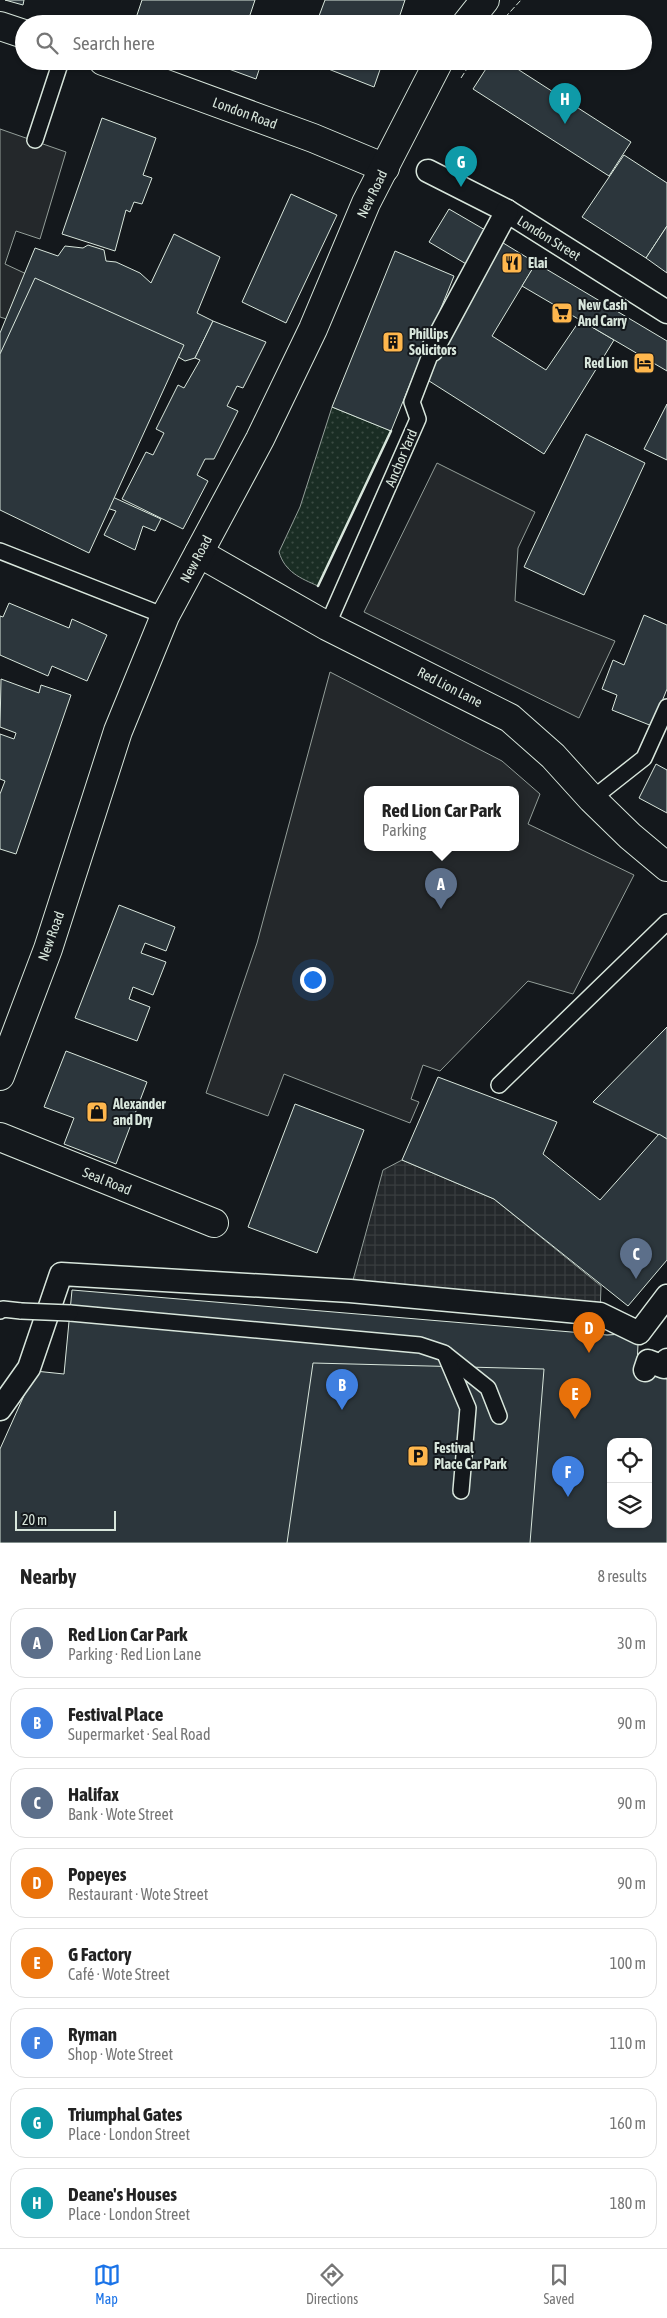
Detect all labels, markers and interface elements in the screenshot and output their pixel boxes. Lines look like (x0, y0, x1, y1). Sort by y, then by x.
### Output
search box (15, 15, 652, 70)
icon: search (33, 29, 61, 57)
text: Search here (73, 32, 155, 54)
pin: H (549, 83, 581, 124)
street label: London Road (211, 94, 279, 132)
pin: G (445, 146, 477, 187)
street label: New Road (354, 167, 390, 221)
street label: London Street (514, 212, 584, 264)
restaurant icon: Elai (500, 251, 524, 275)
place label: Elai (528, 255, 547, 271)
place label: New Cash And Carry (577, 297, 628, 329)
supermarket icon: New Cash And Carry (550, 301, 574, 325)
place label: Phillips Solicitors (409, 326, 456, 358)
building icon: Phillips Solicitors (381, 330, 405, 354)
hotel icon: Red Lion (632, 351, 656, 375)
place label: Red Lion (584, 355, 628, 371)
street label: Anchor Yard (382, 427, 420, 489)
street label: New Road (177, 533, 215, 585)
street label: Red Lion Lane (415, 664, 485, 710)
popup (364, 786, 519, 851)
text: Red Lion Car Park (382, 799, 501, 821)
text: Parking (382, 821, 426, 839)
pin: A (425, 868, 457, 909)
street label: New Road (35, 909, 67, 963)
your location (300, 967, 326, 993)
place label: Alexander and Dry (112, 1096, 167, 1128)
shop icon: Alexander and Dry (85, 1100, 109, 1124)
street label: Seal Road (80, 1164, 134, 1198)
pin: C (620, 1238, 652, 1279)
pin: D (573, 1312, 605, 1353)
pin: B (326, 1369, 358, 1410)
pin: E (559, 1378, 591, 1419)
map controls (607, 1438, 652, 1528)
button: locate (607, 1438, 652, 1483)
place label: Festival Place Car Park (434, 1440, 508, 1472)
parking icon: Festival Place Car Park (406, 1444, 430, 1468)
pin: F (552, 1456, 584, 1497)
button: layers (607, 1483, 652, 1528)
scale bar (15, 1508, 116, 1531)
text: 20 m (22, 1512, 47, 1528)
text: Nearby (20, 1564, 76, 1588)
text: 8 results (597, 1567, 647, 1585)
text: Red Lion Car Park (68, 1623, 187, 1645)
text: A (33, 1634, 41, 1652)
text: 30 m (617, 1634, 646, 1652)
text: Parking · Red Lion Lane (68, 1645, 201, 1663)
text: Festival Place (68, 1703, 163, 1725)
text: B (33, 1714, 41, 1732)
text: 90 m (617, 1714, 646, 1732)
text: Supermarket · Seal Road (68, 1725, 211, 1743)
text: Halifax (68, 1783, 119, 1805)
text: C (33, 1794, 41, 1812)
text: 90 m (617, 1794, 646, 1812)
text: Bank · Wote Street (68, 1805, 173, 1823)
text: Popeyes (68, 1863, 126, 1885)
text: D (33, 1874, 41, 1892)
text: 90 m (617, 1874, 646, 1892)
text: Restaurant · Wote Street (68, 1885, 208, 1903)
text: G Factory (68, 1943, 131, 1965)
text: E (34, 1954, 40, 1972)
text: 100 m (610, 1954, 646, 1972)
text: Café · Wote Street (68, 1965, 170, 1983)
text: Ryman (68, 2023, 117, 2045)
text: F (34, 2034, 40, 2052)
text: 110 m (610, 2034, 646, 2052)
text: Shop · Wote Street (68, 2045, 173, 2063)
text: Triumphal Gates (68, 2103, 182, 2125)
text: G (33, 2114, 41, 2132)
text: 160 m (610, 2114, 646, 2132)
text: Place · London Street (68, 2125, 190, 2143)
text: Deane's Houses (68, 2183, 177, 2205)
text: H (32, 2194, 42, 2212)
text: 180 m (610, 2194, 646, 2212)
text: Place · London Street (68, 2205, 190, 2223)
tab: Map (93, 2261, 121, 2307)
tab: Directions (306, 2261, 358, 2307)
tab: Saved (543, 2261, 574, 2307)

